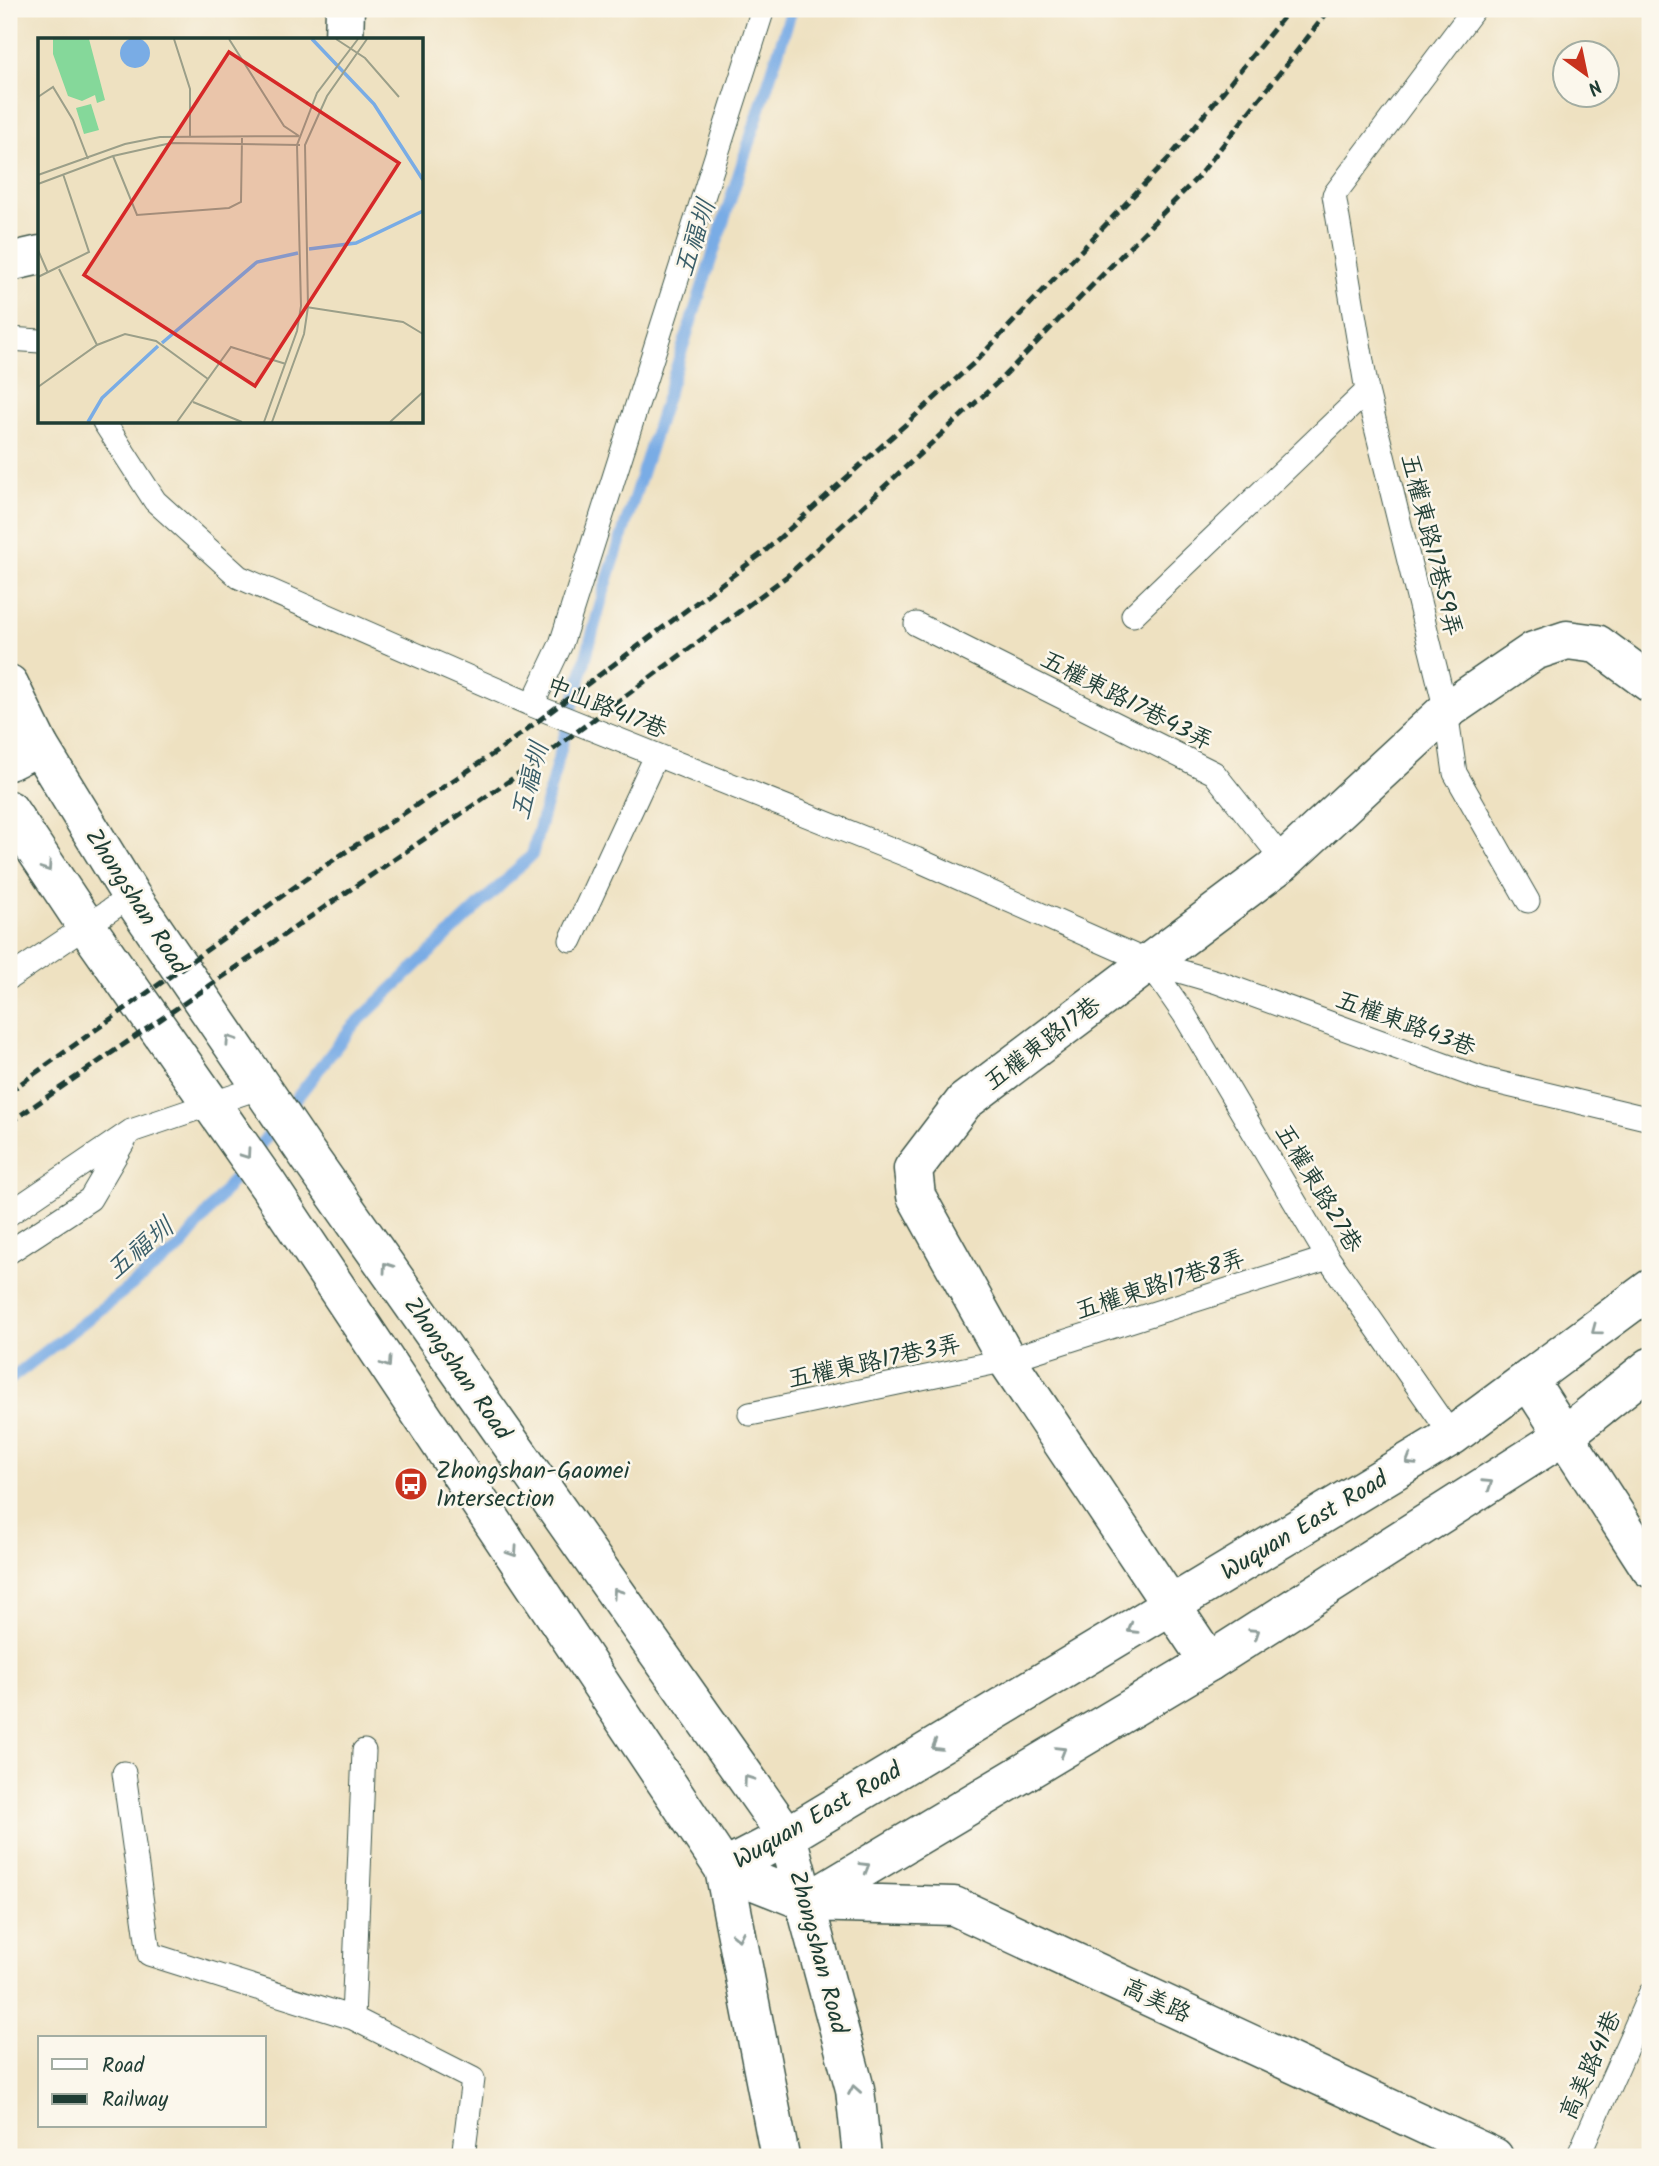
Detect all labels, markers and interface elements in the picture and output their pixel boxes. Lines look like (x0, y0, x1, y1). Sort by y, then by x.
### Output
inset map (38, 38, 424, 424)
north arrow (1550, 38, 1620, 108)
text: N (1581, 71, 1607, 102)
water label: 五福圳 (664, 192, 729, 282)
street label: 五權東路17巷59弄 (1389, 450, 1472, 641)
street label: 五權東路17巷43弄 (1033, 641, 1220, 762)
street label: 中山路417巷 (540, 666, 673, 750)
water label: 五福圳 (501, 736, 562, 825)
street label: Zhongshan Road (74, 821, 198, 984)
one-way arrow (38, 859, 51, 872)
street label: 五權東路43巷 (1330, 981, 1481, 1068)
street label: 五權東路17巷 (976, 987, 1110, 1101)
one-way arrow (225, 1035, 238, 1048)
street label: 五權東路27巷 (1264, 1117, 1372, 1261)
one-way arrow (238, 1146, 250, 1159)
water label: 五福圳 (97, 1206, 186, 1291)
street label: 五權東路17巷8弄 (1070, 1240, 1251, 1331)
one-way arrow (382, 1262, 395, 1275)
street label: Zhongshan Road (393, 1289, 521, 1450)
one-way arrow (1591, 1322, 1604, 1334)
street label: 五權東路17巷3弄 (784, 1325, 965, 1400)
one-way arrow (379, 1355, 391, 1368)
place label: Zhongshan-Gaomei Intersection (436, 1452, 631, 1519)
one-way arrow (1405, 1453, 1418, 1466)
street label: Wuquan East Road (1214, 1460, 1397, 1592)
bus stop icon: Zhongshan-Gaomei Intersection (392, 1465, 430, 1503)
one-way arrow (1481, 1479, 1494, 1492)
one-way arrow (505, 1544, 517, 1557)
one-way arrow (613, 1588, 625, 1601)
one-way arrow (1126, 1621, 1139, 1634)
one-way arrow (1247, 1628, 1260, 1641)
one-way arrow (931, 1738, 944, 1751)
one-way arrow (1053, 1746, 1066, 1759)
street label: Wuquan East Road (726, 1752, 910, 1881)
one-way arrow (744, 1775, 756, 1788)
one-way arrow (858, 1863, 871, 1876)
street label: Zhongshan Road (777, 1866, 858, 2039)
one-way arrow (729, 1930, 744, 1942)
street label: 高美路 (1115, 1968, 1197, 2034)
street label: 高美路41巷 (1550, 2004, 1633, 2127)
legend (38, 2036, 266, 2128)
text: Road (102, 2050, 145, 2083)
text: Railway (102, 2084, 168, 2117)
one-way arrow (847, 2084, 862, 2096)

